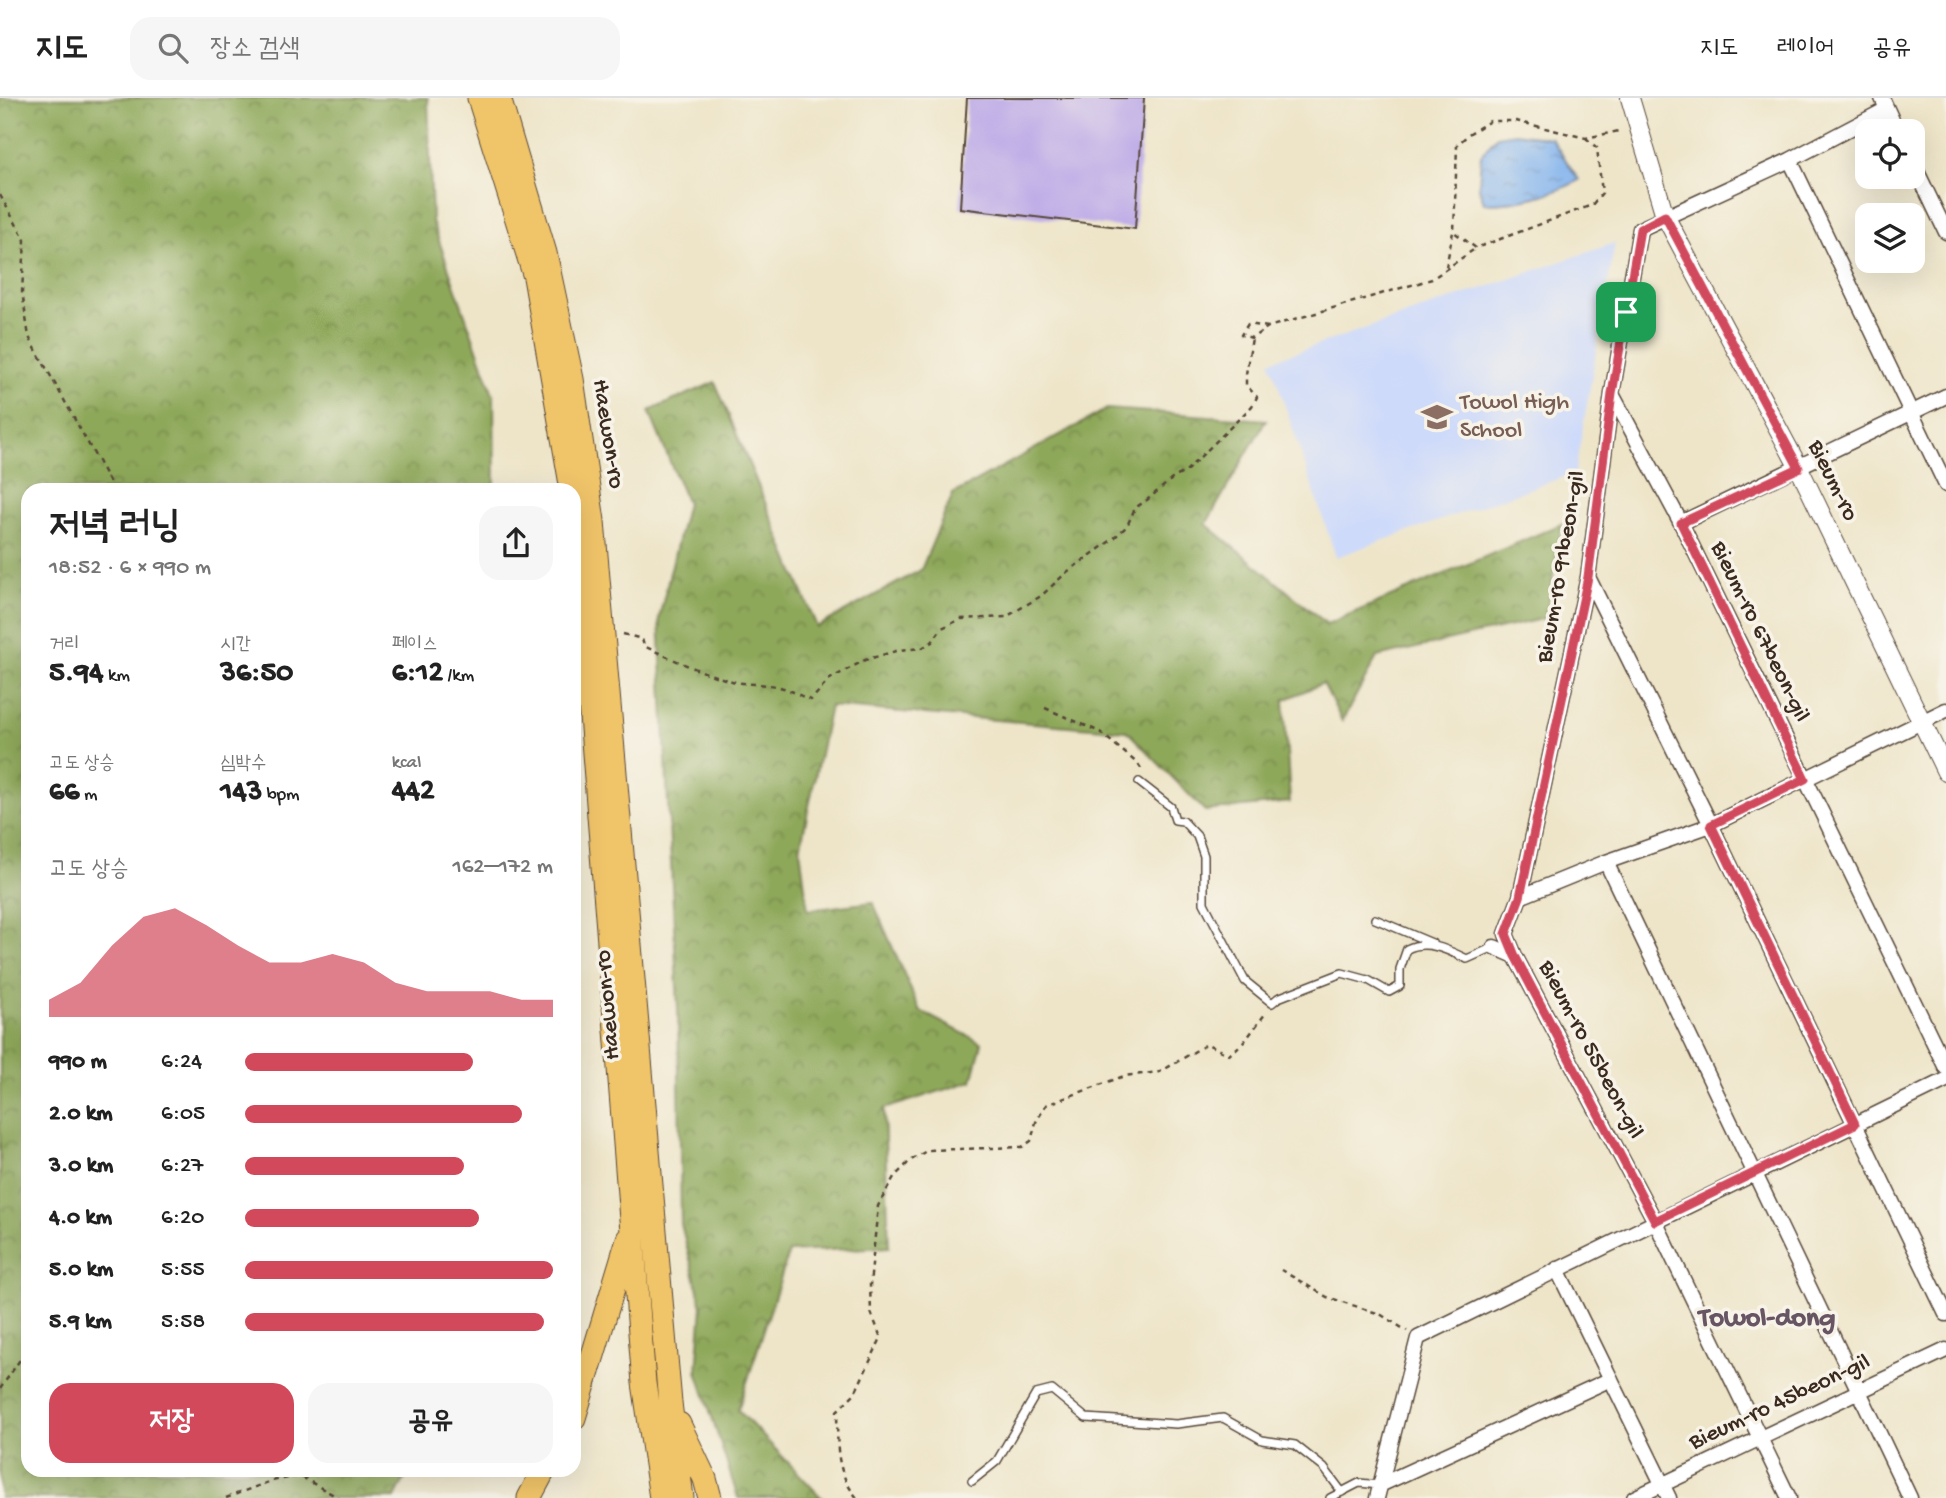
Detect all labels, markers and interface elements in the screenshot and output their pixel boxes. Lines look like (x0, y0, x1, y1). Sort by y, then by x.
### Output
search box (130, 17, 620, 80)
icon: search (154, 29, 192, 67)
text: 지도 (35, 32, 88, 70)
text: 장소 검색 (210, 35, 300, 66)
text: 지도 (1700, 35, 1738, 64)
text: 레이어 (1776, 35, 1834, 64)
text: 공유 (1872, 35, 1911, 64)
map controls (1855, 119, 1925, 273)
button: locate (1855, 119, 1925, 189)
button: layers (1855, 203, 1925, 273)
pin (1596, 282, 1656, 342)
icon: arrive (1607, 293, 1645, 331)
street label: Haewon-ro (584, 377, 630, 491)
place label: Towol High School (1458, 389, 1569, 446)
school or university icon: Towol High School (1420, 400, 1454, 434)
street label: Bieum-ro (1800, 435, 1864, 526)
street label: Bieum-ro 91beon-gil (1531, 469, 1593, 666)
button: share (479, 506, 553, 580)
text: 저녁 러닝 (49, 507, 180, 551)
street label: Bieum-ro 67beon-gil (1702, 536, 1815, 727)
text: 18:52 · 6 × 990 m (49, 555, 211, 582)
text: 거리 (49, 634, 80, 657)
text: 시간 (220, 634, 251, 657)
text: 페이스 (392, 634, 438, 657)
text: 5.94 (49, 657, 103, 692)
text: 36:50 (220, 657, 293, 692)
text: 6:12 (392, 657, 443, 692)
text: km (103, 665, 130, 688)
text: /km (443, 665, 474, 688)
text: kcal (392, 752, 421, 775)
text: 고도 상승 (49, 753, 115, 776)
text: 심박수 (220, 753, 266, 776)
text: 442 (392, 775, 435, 810)
text: 66 (49, 776, 79, 811)
text: 143 (220, 776, 262, 811)
text: m (79, 784, 97, 807)
text: bpm (262, 784, 300, 807)
text: 162–172 m (452, 854, 553, 881)
text: 고도 상승 (49, 857, 128, 884)
street label: Haewon-ro (590, 949, 628, 1061)
street label: Bieum-ro 55beon-gil (1530, 955, 1649, 1144)
text: 990 m (49, 1049, 107, 1076)
text: 6:24 (161, 1049, 202, 1076)
text: 2.0 km (49, 1101, 113, 1128)
text: 6:05 (161, 1101, 205, 1128)
text: 3.0 km (49, 1153, 113, 1180)
text: 6:27 (161, 1153, 203, 1180)
text: 4.0 km (49, 1205, 112, 1232)
text: 6:20 (161, 1205, 204, 1232)
text: 5.0 km (49, 1257, 113, 1284)
text: 5:55 (161, 1257, 205, 1284)
district label: Towol-dong (1697, 1303, 1835, 1336)
text: 5.9 km (49, 1309, 112, 1336)
text: 5:58 (161, 1309, 205, 1336)
street label: Bieum-ro 45beon-gil (1684, 1348, 1875, 1458)
button: 저장 (49, 1383, 294, 1463)
button: 공유 (308, 1383, 553, 1463)

